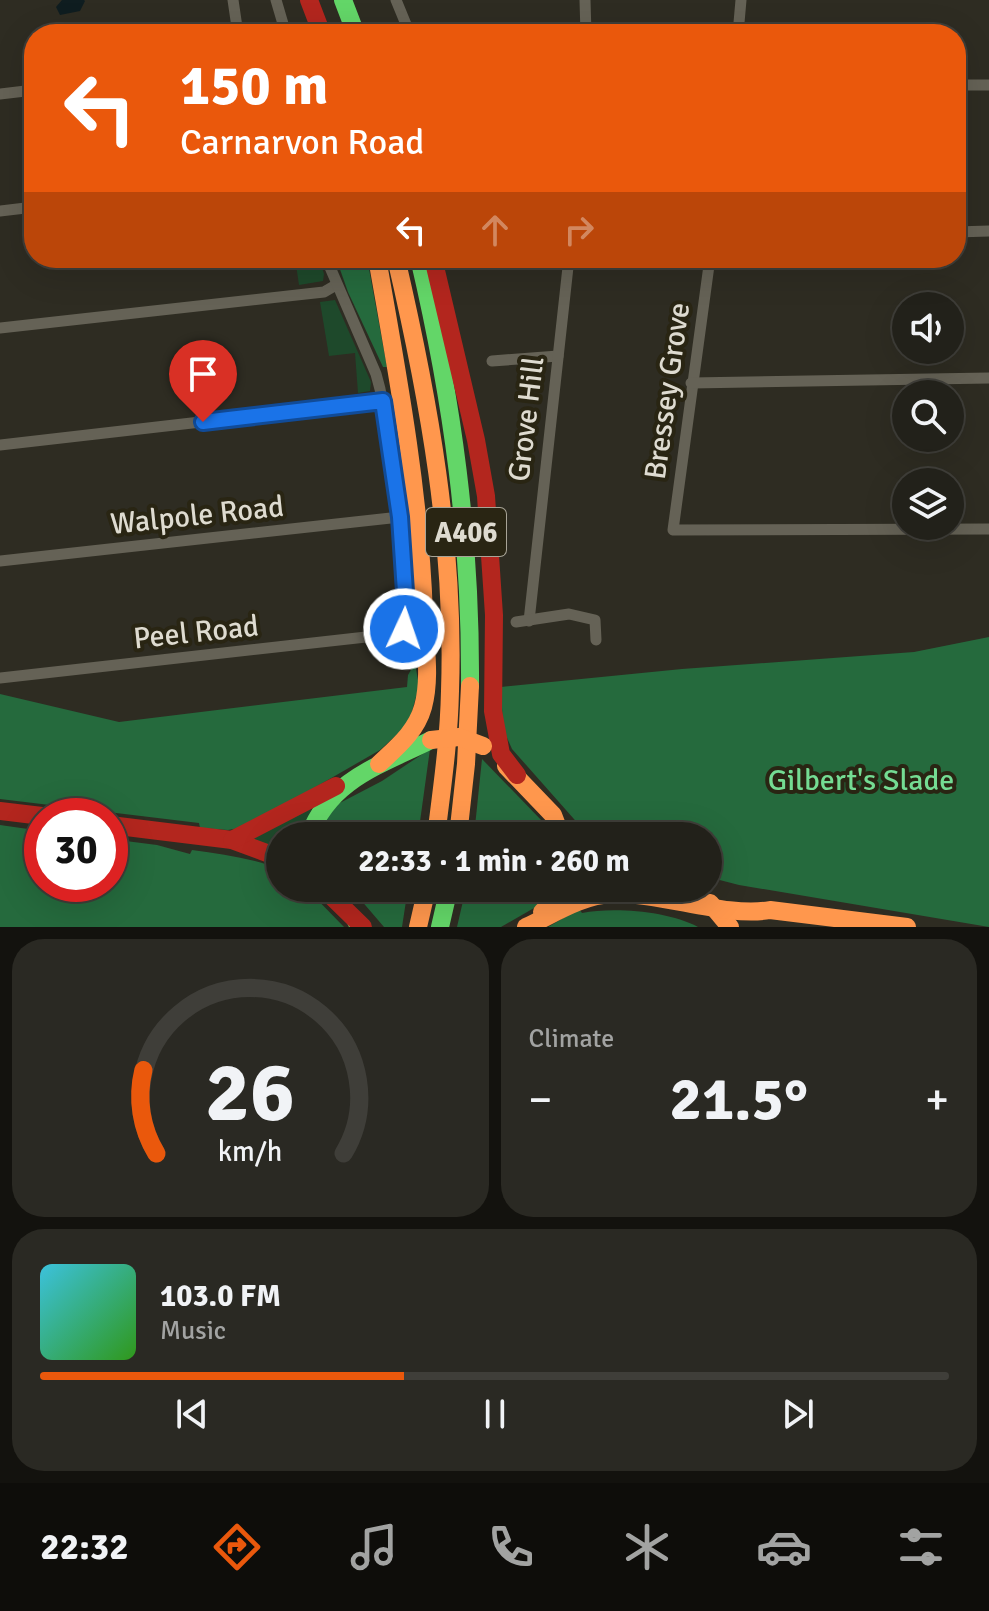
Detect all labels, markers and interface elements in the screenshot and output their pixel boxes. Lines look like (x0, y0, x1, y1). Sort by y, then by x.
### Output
text: 150 m (180, 51, 328, 120)
icon: left (48, 56, 152, 160)
text: Carnarvon Road (180, 120, 424, 165)
icon: left (389, 208, 433, 252)
icon: ahead (473, 208, 517, 252)
icon: right (557, 208, 601, 252)
map controls (892, 292, 964, 540)
button: sound (892, 292, 964, 364)
street label: Bressey Grove (637, 300, 698, 482)
pin (169, 340, 237, 422)
icon: arrive (181, 352, 225, 396)
street label: Grove Hill (500, 354, 553, 484)
button: search (892, 380, 964, 452)
button: layers (892, 468, 964, 540)
street label: Walpole Road (108, 488, 286, 543)
road number: A406 (426, 508, 506, 556)
position arrow (362, 587, 446, 671)
street label: Peel Road (132, 608, 261, 657)
park label: Gilbert's Slade (768, 762, 954, 799)
speed limit sign: 30 (24, 798, 128, 902)
text: 22:33 · 1 min · 260 m (358, 843, 630, 880)
text: Climate (529, 1023, 614, 1055)
text: 26 (205, 1042, 295, 1144)
text: 21.5° (670, 1063, 808, 1137)
text: − (529, 1073, 552, 1127)
text: + (925, 1073, 949, 1127)
text: km/h (218, 1134, 283, 1169)
text: 103.0 FM (160, 1278, 281, 1315)
text: Music (160, 1315, 226, 1347)
icon: previous (170, 1392, 214, 1436)
icon: pause (473, 1392, 517, 1436)
icon: next (776, 1392, 820, 1436)
icon: directions (209, 1519, 265, 1575)
icon: music (346, 1519, 402, 1575)
icon: phone (483, 1519, 539, 1575)
icon: climate (619, 1519, 675, 1575)
icon: car (756, 1519, 812, 1575)
icon: filters (893, 1519, 949, 1575)
text: 22:32 (40, 1525, 129, 1570)

